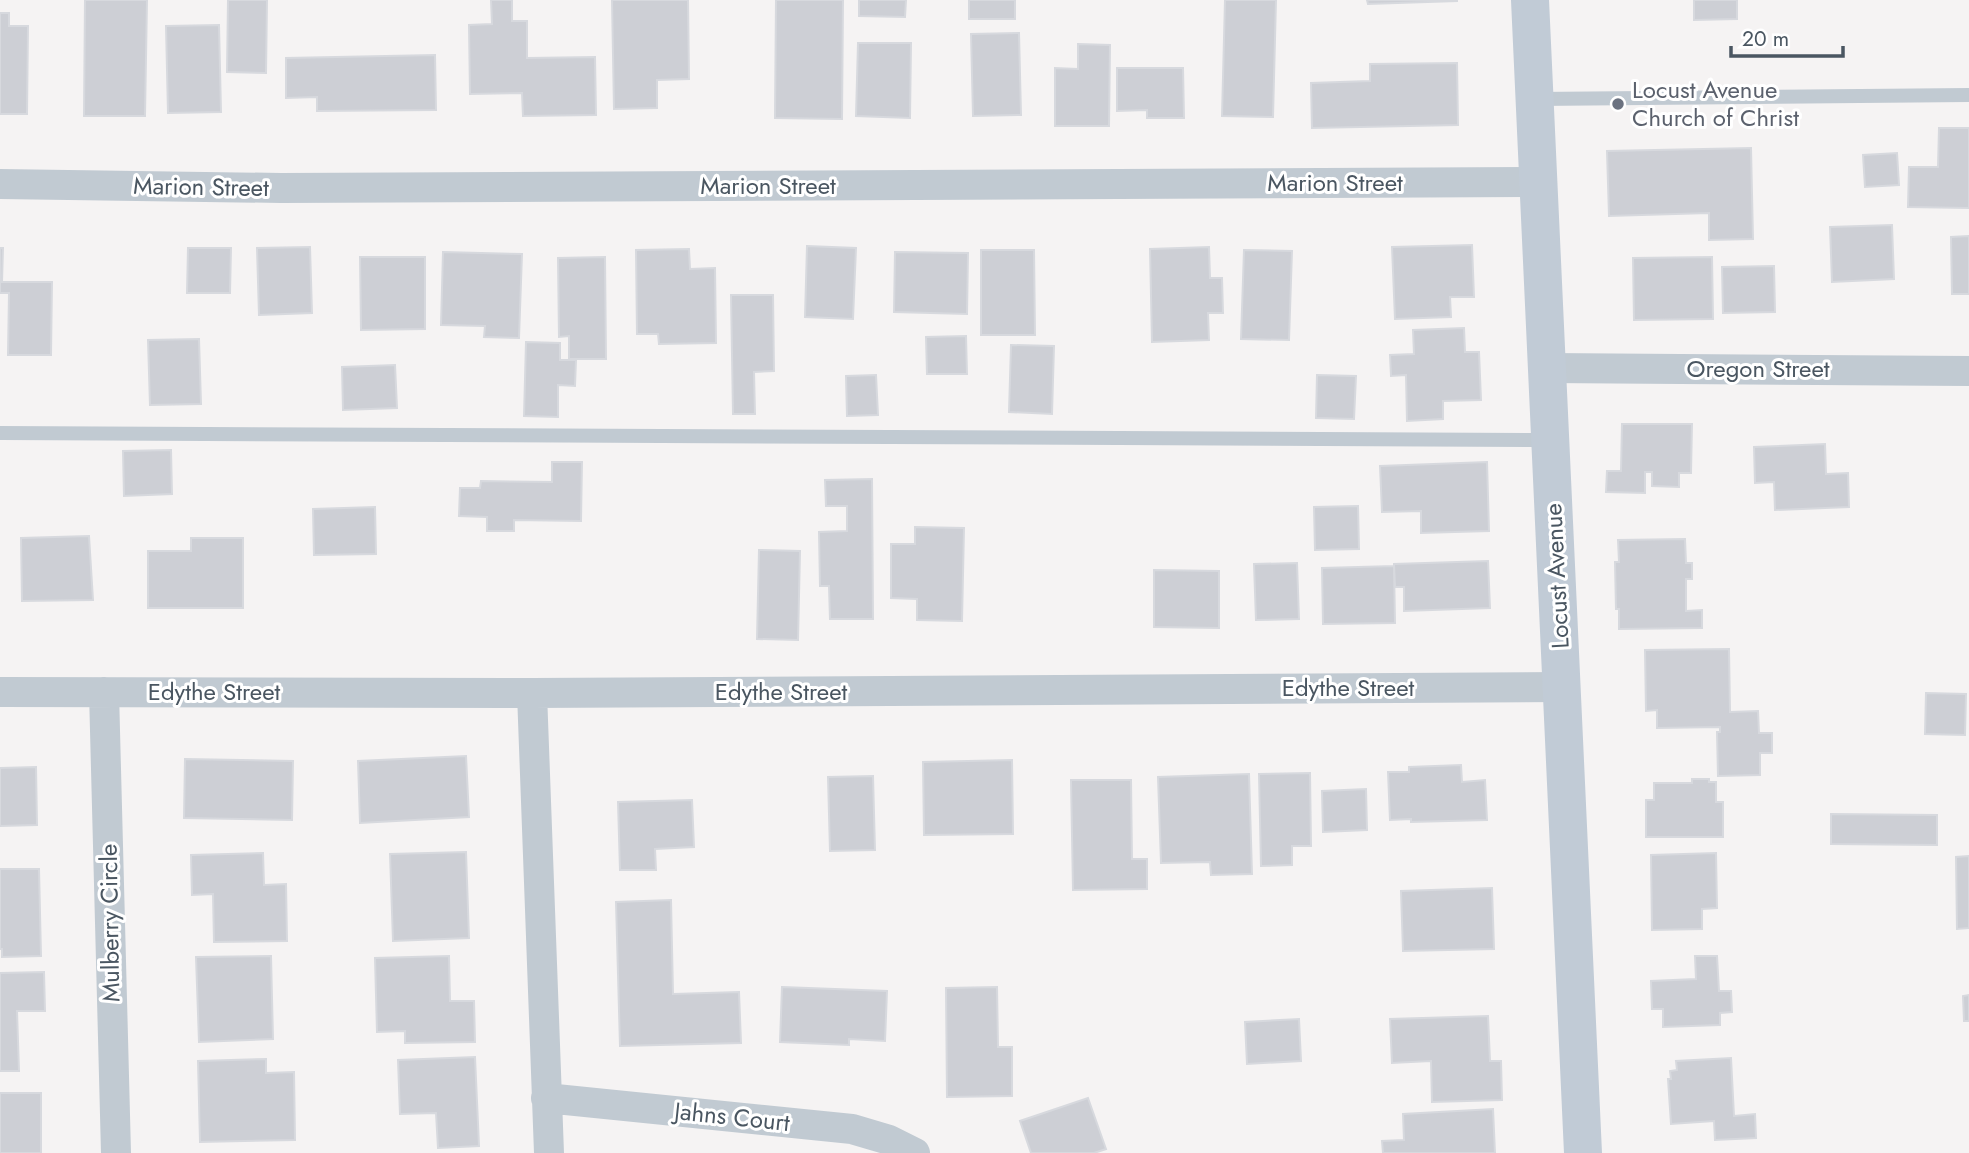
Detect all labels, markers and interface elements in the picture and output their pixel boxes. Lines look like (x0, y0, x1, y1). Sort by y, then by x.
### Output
scale bar (1731, 14, 1843, 58)
text: 20 m (1742, 24, 1789, 54)
place label: Locust Avenue Church of Christ (1632, 72, 1799, 135)
marker: Locust Avenue Church of Christ (1610, 96, 1626, 112)
street label: Marion Street (1267, 165, 1403, 200)
street label: Marion Street (133, 168, 269, 205)
street label: Marion Street (700, 168, 836, 203)
street label: Oregon Street (1686, 351, 1830, 386)
street label: Locust Avenue (1535, 503, 1578, 650)
street label: Edythe Street (1282, 670, 1415, 705)
street label: Edythe Street (148, 674, 281, 709)
street label: Edythe Street (715, 674, 848, 709)
street label: Mulberry Circle (91, 843, 128, 1003)
street label: Jahns Court (670, 1093, 792, 1140)

